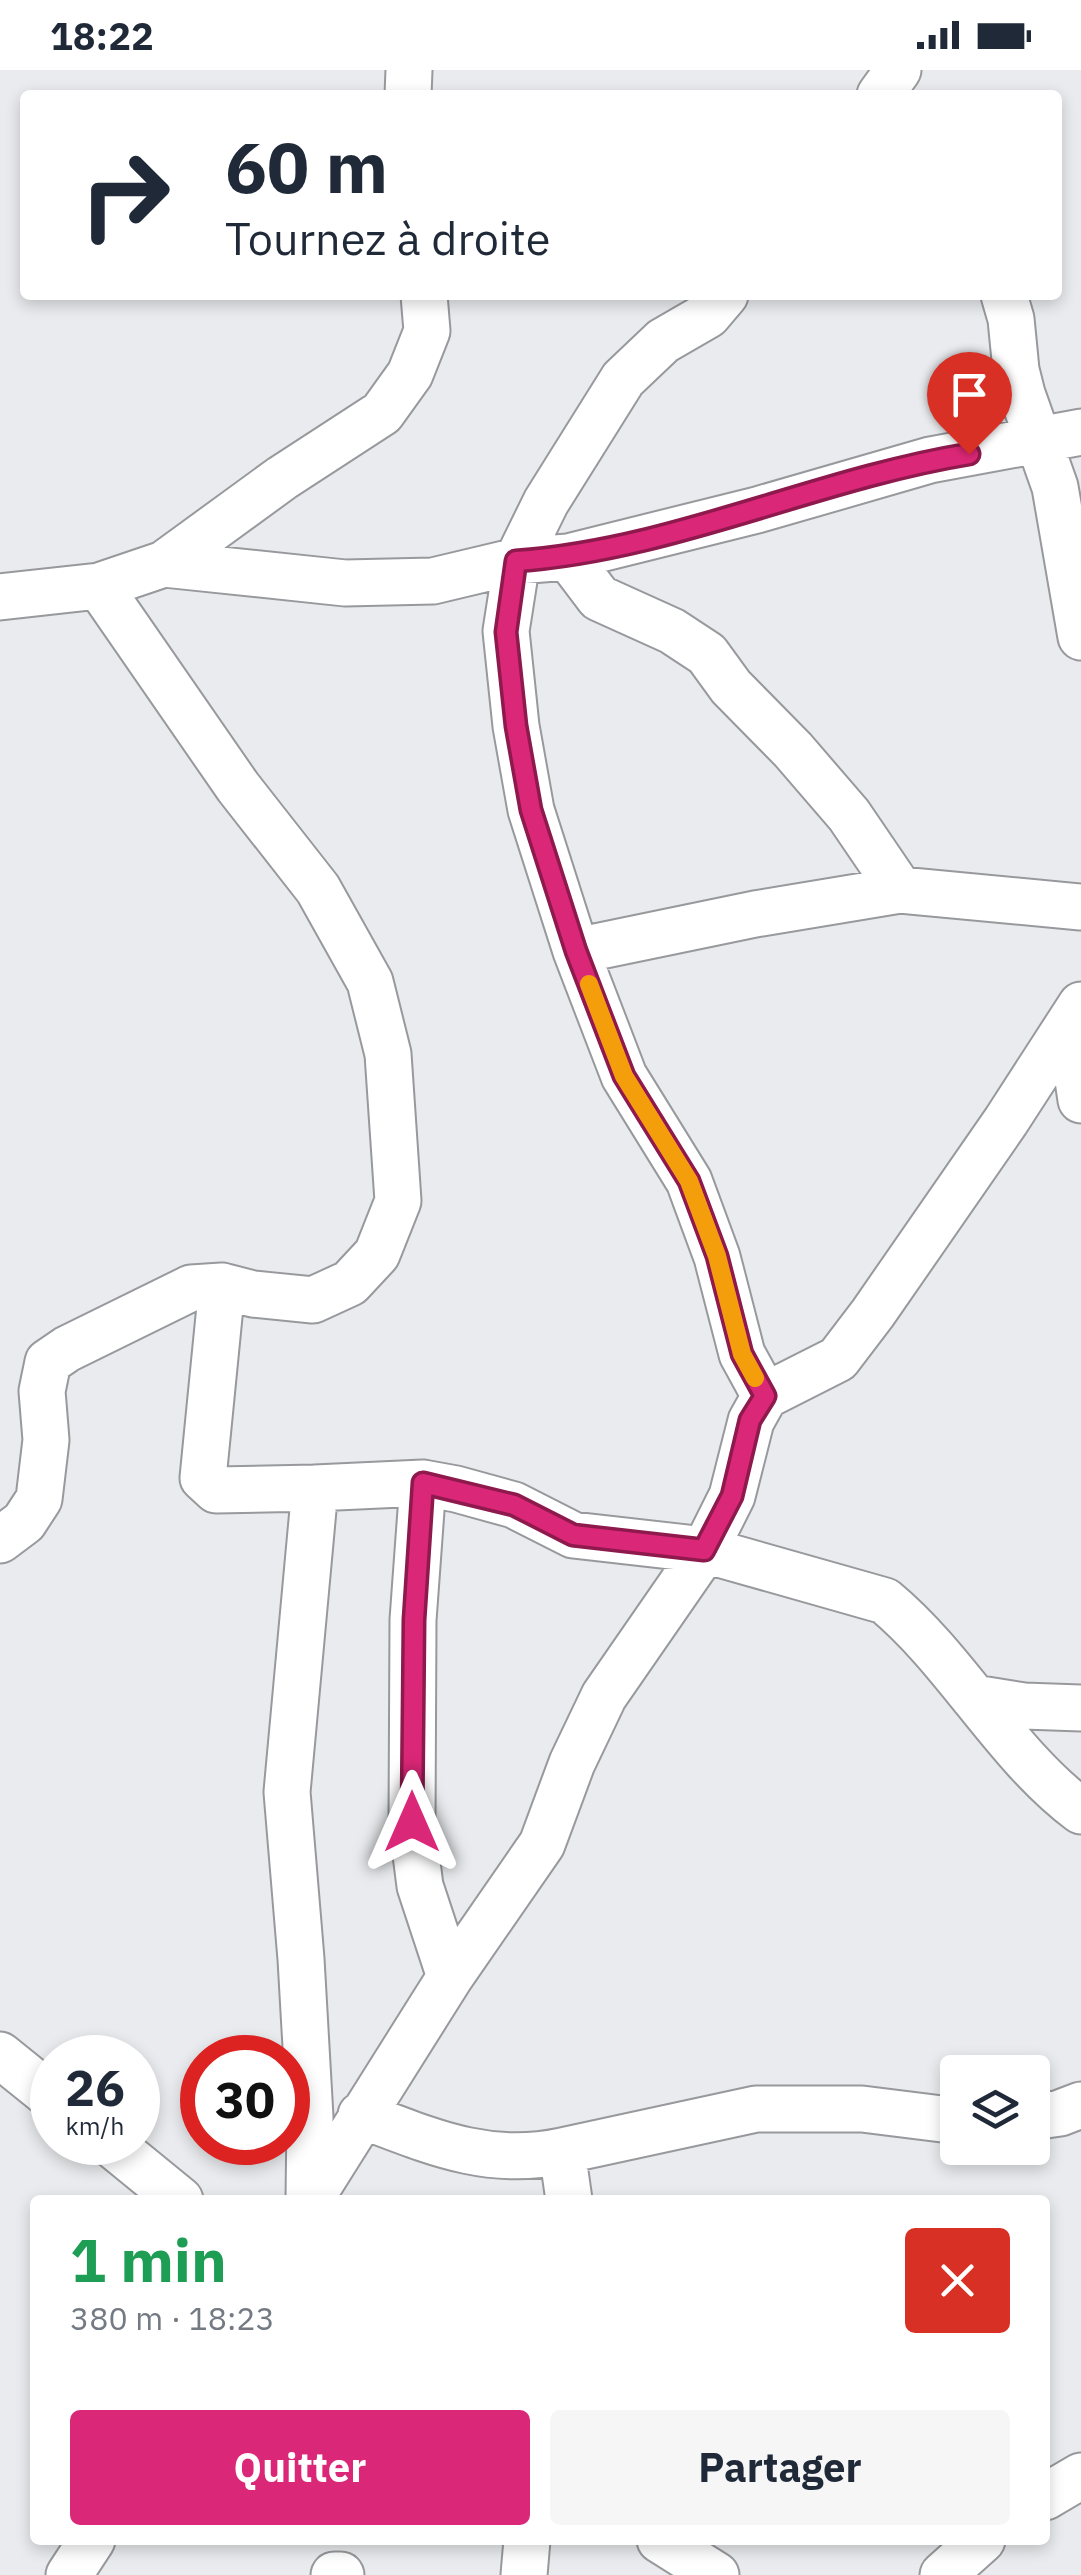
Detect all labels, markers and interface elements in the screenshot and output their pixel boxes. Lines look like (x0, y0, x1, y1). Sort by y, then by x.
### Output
text: 18:22 (50, 11, 154, 60)
text: 60 m (225, 121, 388, 212)
icon: right (60, 130, 190, 260)
text: Tournez à droite (225, 209, 550, 267)
pin (927, 352, 1012, 455)
icon: arrive (942, 367, 997, 422)
position arrow (360, 1770, 464, 1874)
speed limit sign: 30 (180, 2035, 310, 2165)
text: 26 (65, 2055, 125, 2120)
map controls (940, 2055, 1050, 2165)
button: layers (940, 2055, 1050, 2165)
text: km/h (66, 2109, 124, 2142)
text: 1 min (70, 2220, 227, 2299)
button: close (905, 2228, 1010, 2333)
text: 380 m · 18:23 (70, 2297, 275, 2339)
button: Quitter (70, 2410, 530, 2525)
button: Partager (550, 2410, 1010, 2525)

